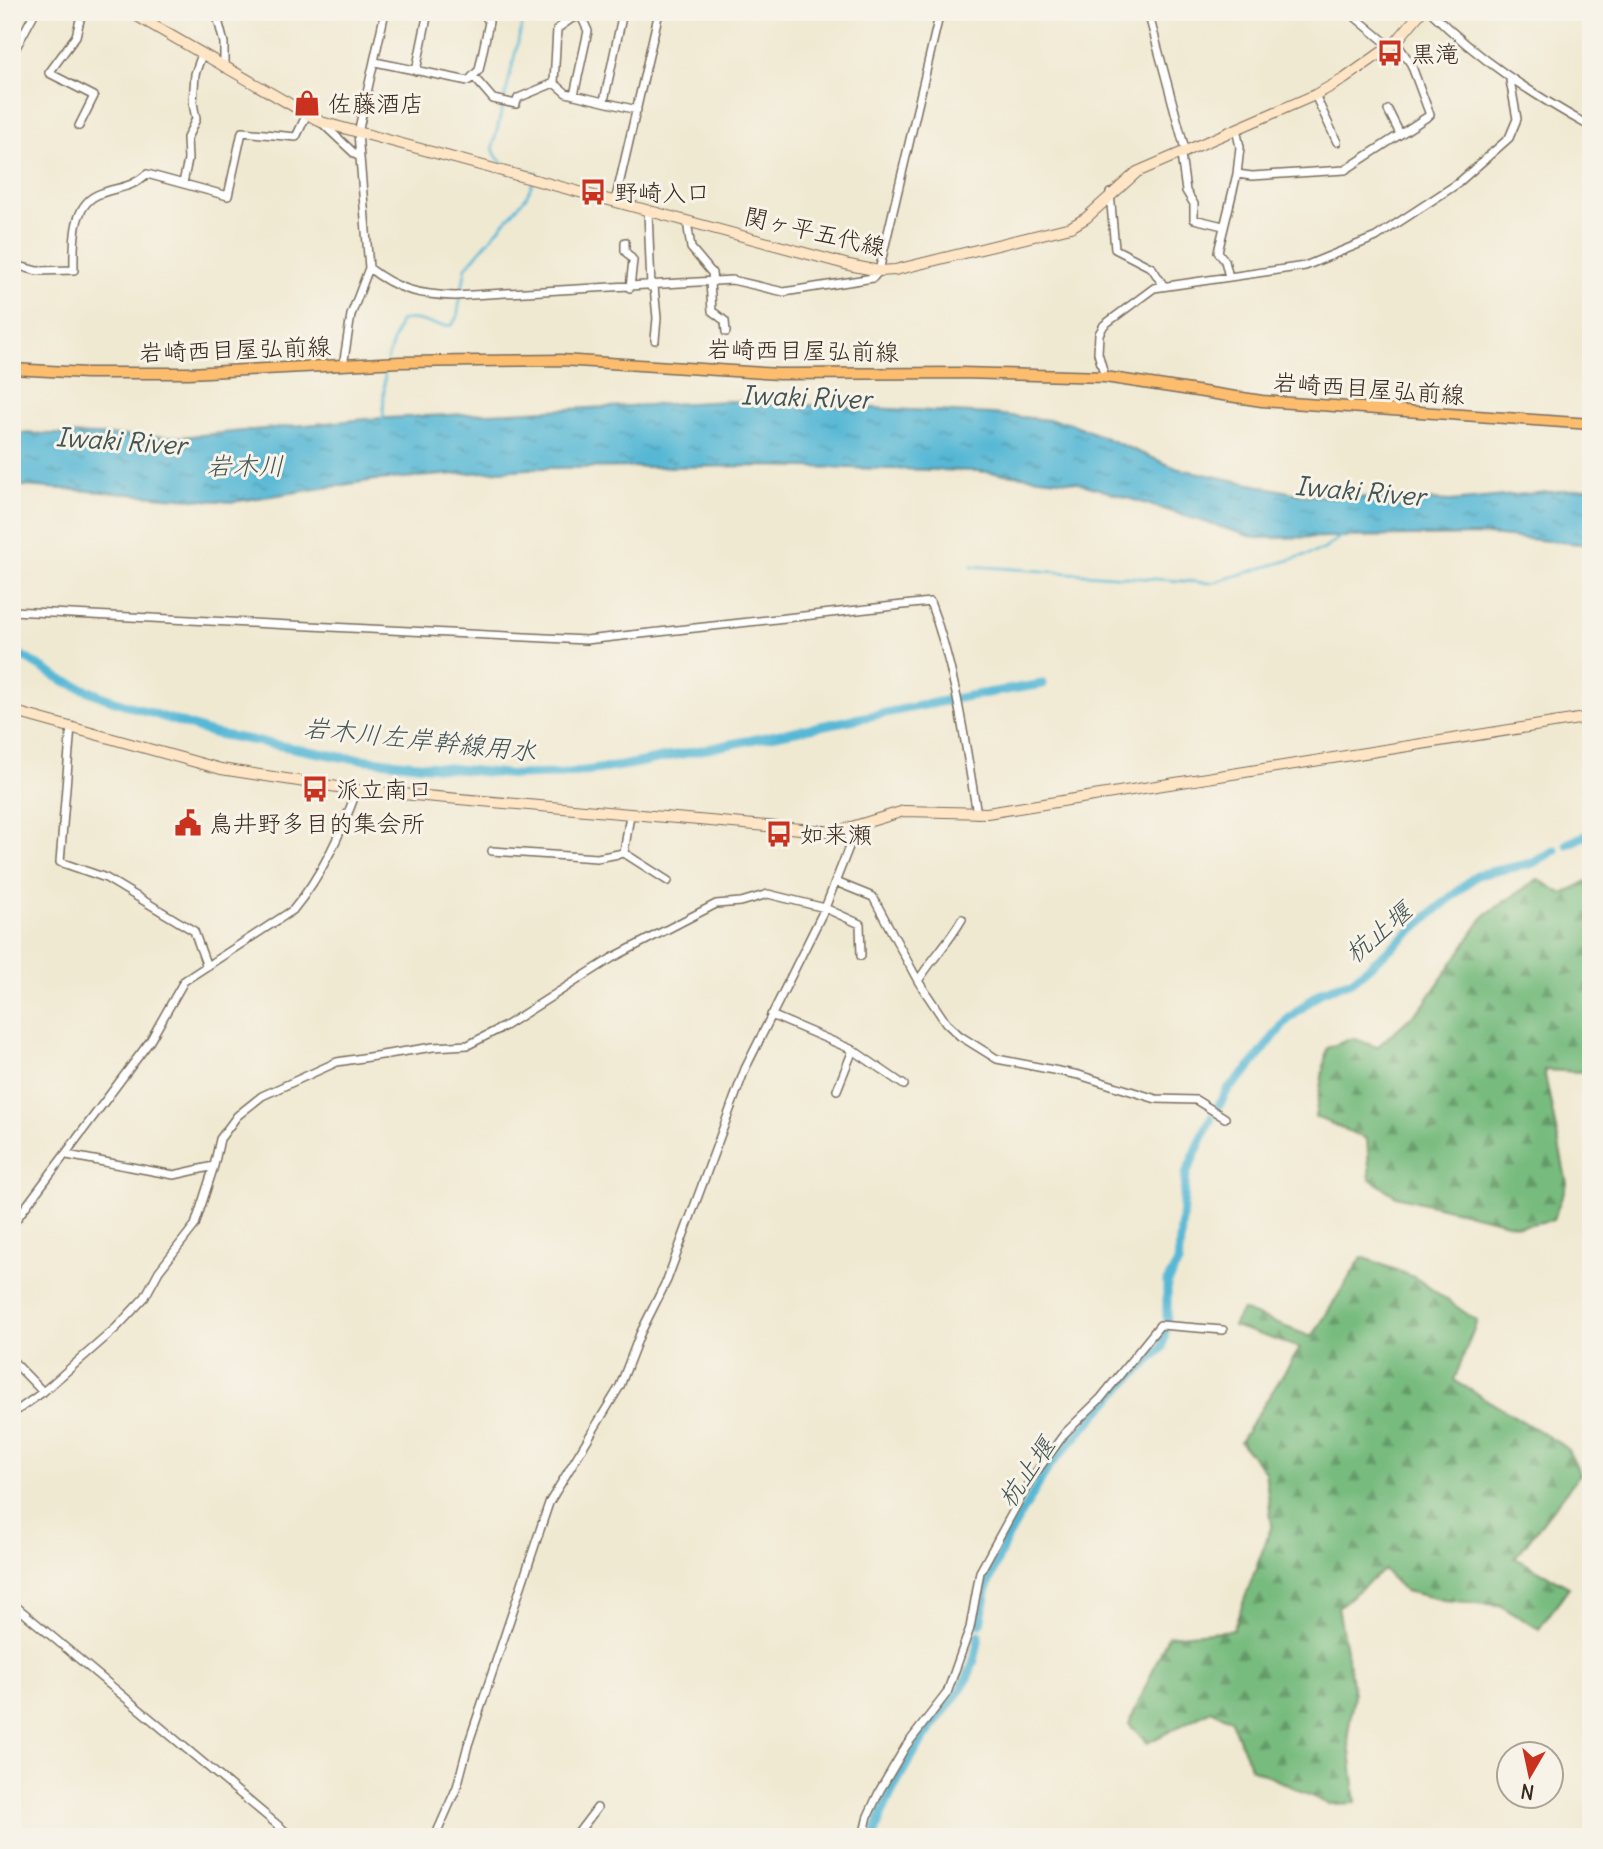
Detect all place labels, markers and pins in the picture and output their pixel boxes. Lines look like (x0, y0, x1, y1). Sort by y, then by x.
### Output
bus stop icon: 黒滝 (1375, 38, 1405, 68)
place label: 黒滝 (1411, 38, 1459, 68)
shop icon: 佐藤酒店 (292, 88, 322, 118)
place label: 佐藤酒店 (328, 88, 424, 118)
bus stop icon: 野崎入口 (578, 177, 608, 207)
place label: 野崎入口 (614, 177, 710, 207)
bus stop icon: 派立南口 (300, 774, 330, 804)
place label: 派立南口 (336, 774, 432, 804)
public building icon: 鳥井野多目的集会所 (173, 808, 203, 838)
place label: 鳥井野多目的集会所 (209, 808, 425, 838)
bus stop icon: 如来瀬 (764, 819, 794, 849)
place label: 如来瀬 (800, 819, 872, 849)

